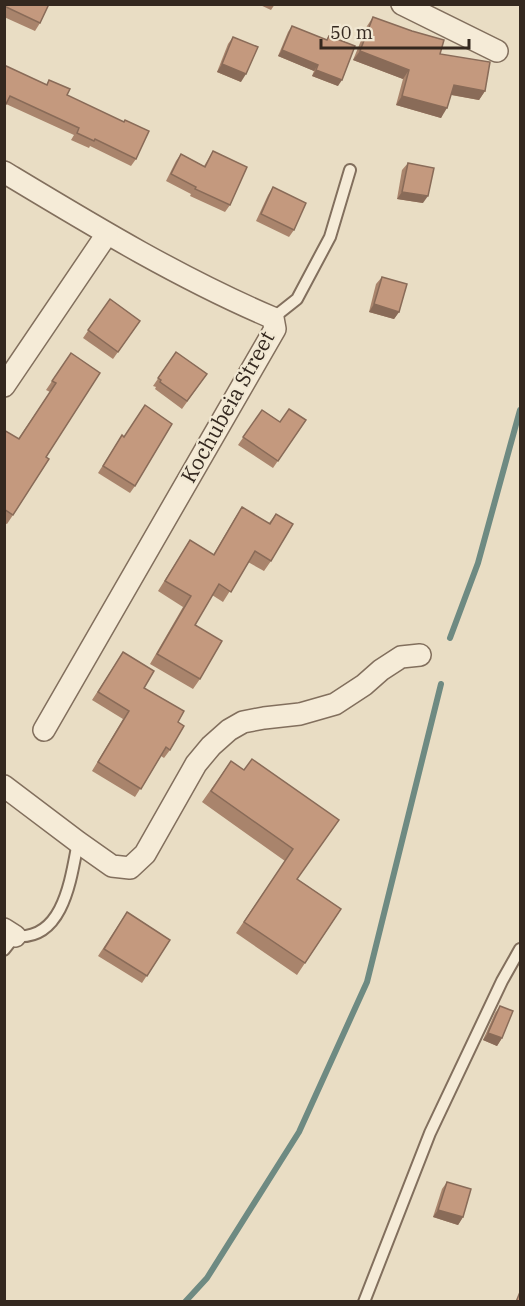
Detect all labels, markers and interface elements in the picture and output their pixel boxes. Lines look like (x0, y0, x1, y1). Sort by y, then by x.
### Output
scale bar (321, 12, 470, 50)
text: 50 m (330, 21, 373, 44)
street label: Kochubeia Street (174, 326, 280, 487)

